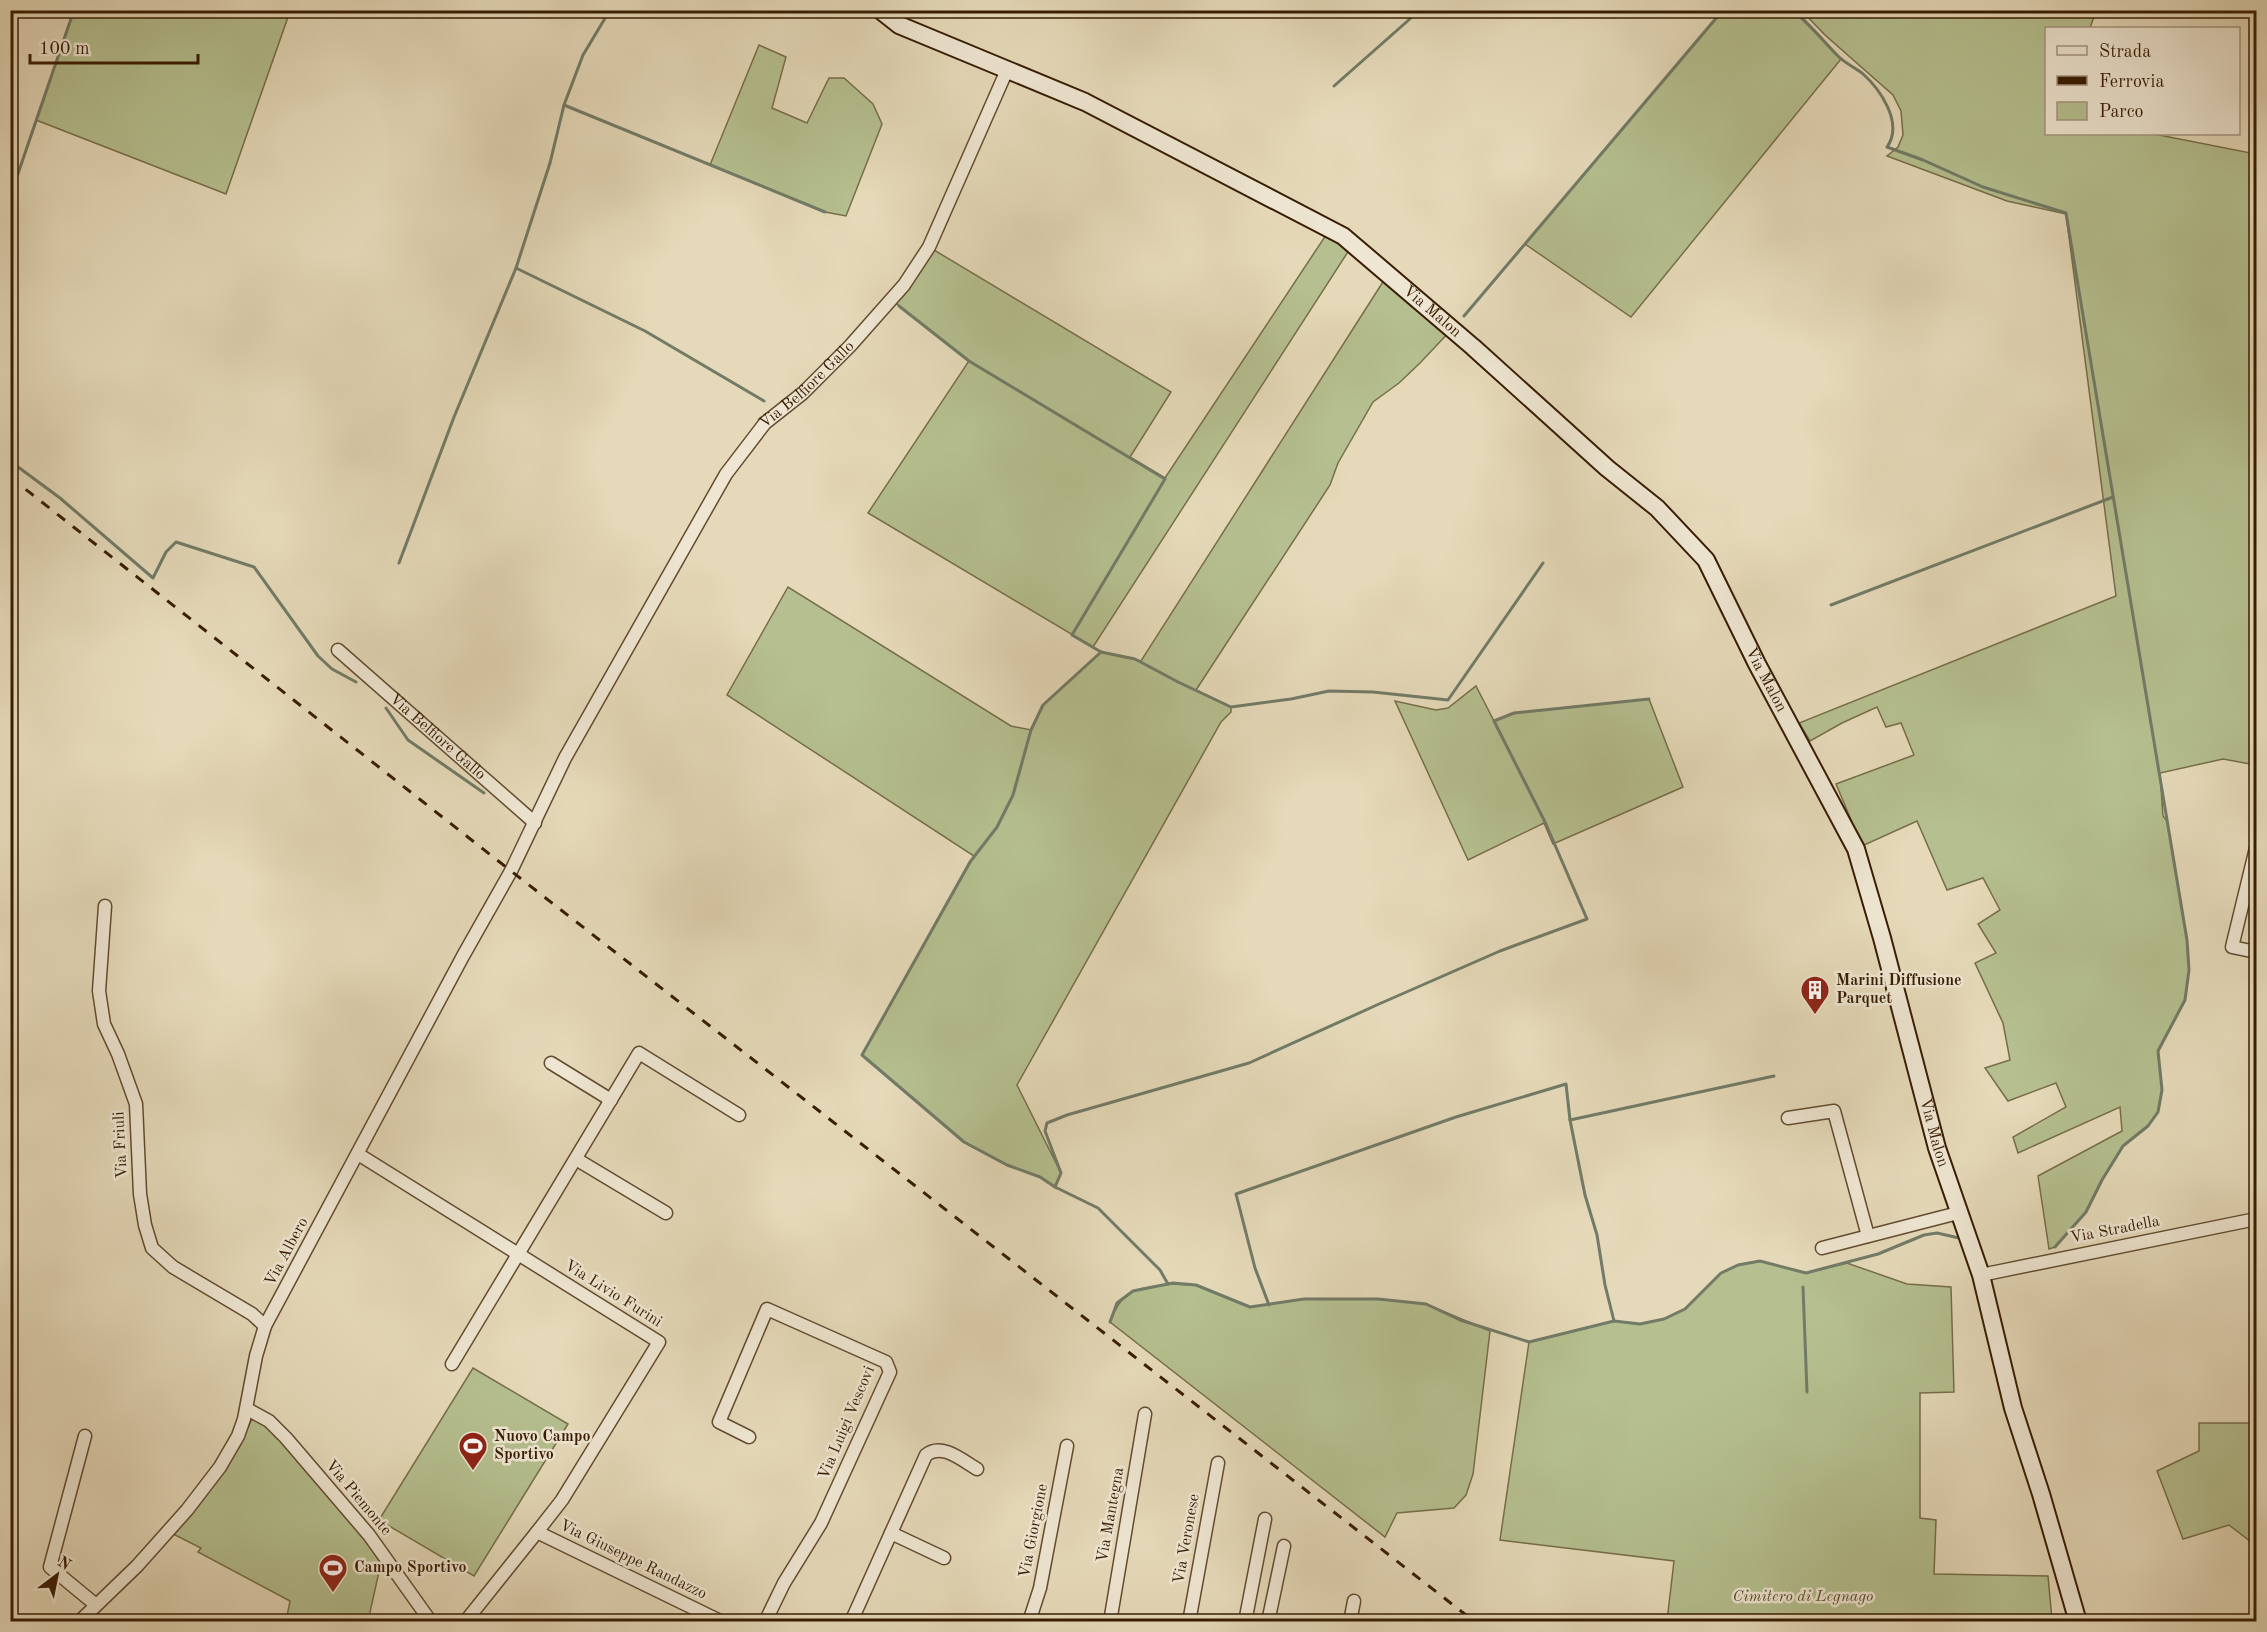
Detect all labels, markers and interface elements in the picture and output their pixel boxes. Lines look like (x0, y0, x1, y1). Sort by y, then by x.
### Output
scale bar (30, 27, 198, 65)
legend (2045, 27, 2240, 135)
text: 100 m (39, 40, 90, 58)
text: Strada (2099, 43, 2151, 61)
text: Ferrovia (2099, 73, 2164, 91)
text: Parco (2099, 103, 2144, 121)
street label: Via Malon (1400, 283, 1464, 341)
street label: Via Belfiore Gallo (757, 338, 858, 432)
street label: Via Malon (1742, 645, 1789, 715)
street label: Via Belfiore Gallo (386, 691, 488, 783)
place label: Marini Diffusione Parquet (1836, 973, 1962, 1007)
building icon: Marini Diffusione Parquet (1799, 974, 1831, 1016)
street label: Via Malon (1916, 1097, 1951, 1170)
street label: Via Friuli (111, 1111, 131, 1179)
street label: Via Stradella (2069, 1213, 2161, 1246)
street label: Via Albero (262, 1215, 312, 1289)
street label: Via Livio Furini (561, 1258, 665, 1330)
street label: Via Luigi Vescovi (816, 1364, 878, 1482)
place label: Nuovo Campo Sportivo (494, 1429, 590, 1463)
sports icon: Nuovo Campo Sportivo (457, 1430, 489, 1472)
street label: Via Piemonte (322, 1457, 394, 1539)
street label: Via Mantegna (1095, 1466, 1127, 1564)
street label: Via Giorgione (1017, 1483, 1051, 1579)
street label: Via Veronese (1171, 1493, 1203, 1585)
street label: Via Giuseppe Randazzo (557, 1517, 709, 1603)
north arrow (27, 1545, 87, 1605)
sports icon: Campo Sportivo (317, 1552, 349, 1594)
text: N (54, 1554, 74, 1574)
place label: Campo Sportivo (354, 1560, 467, 1576)
park label: Cimitero di Legnago (1733, 1589, 1873, 1605)

